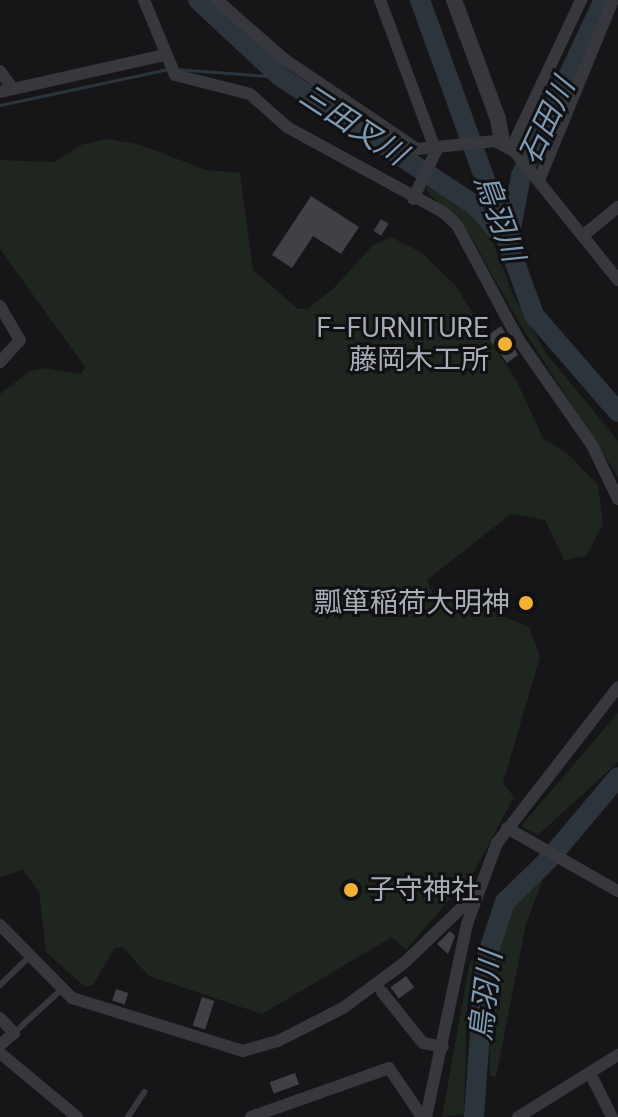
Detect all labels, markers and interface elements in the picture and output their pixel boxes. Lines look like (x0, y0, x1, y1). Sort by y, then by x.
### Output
water label: 石田川 (512, 73, 582, 169)
water label: 三田叉川 (293, 77, 413, 173)
water label: 鳥羽川 (467, 170, 531, 266)
place label: F-FURNITURE 藤岡木工所 (317, 311, 489, 377)
marker: F-FURNITURE 藤岡木工所 (496, 335, 514, 353)
place label: 瓢箪稲荷大明神 (314, 586, 510, 620)
marker: 瓢箪稲荷大明神 (517, 594, 535, 612)
place label: 子守神社 (367, 873, 479, 907)
marker: 子守神社 (342, 881, 360, 899)
water label: 鳥羽川 (463, 949, 509, 1043)

